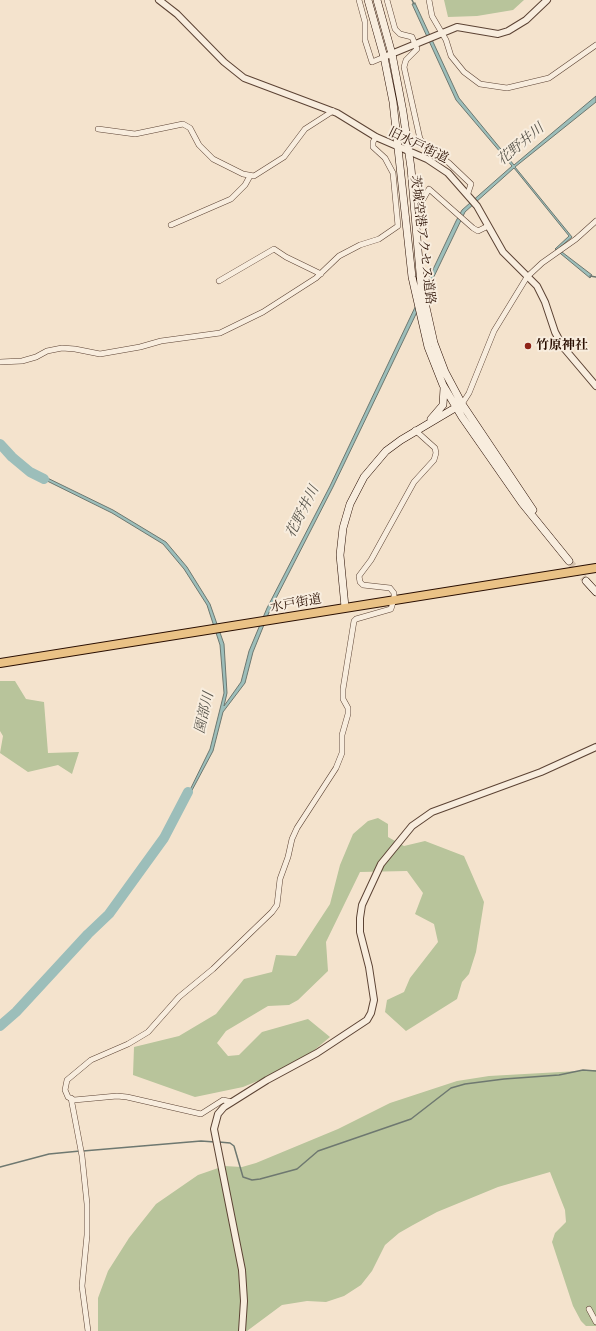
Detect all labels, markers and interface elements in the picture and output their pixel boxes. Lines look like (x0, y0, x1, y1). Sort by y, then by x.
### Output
water label: 花野井川 (494, 121, 548, 169)
street label: 旧水戸街道 (385, 125, 451, 167)
street label: 茨城空港アクセス道路 (406, 175, 438, 305)
place label: 竹原神社 (536, 338, 588, 354)
marker: 竹原神社 (523, 341, 533, 351)
water label: 花野井川 (283, 483, 323, 541)
street label: 水戸街道 (269, 592, 323, 616)
water label: 園部川 (192, 691, 218, 735)

